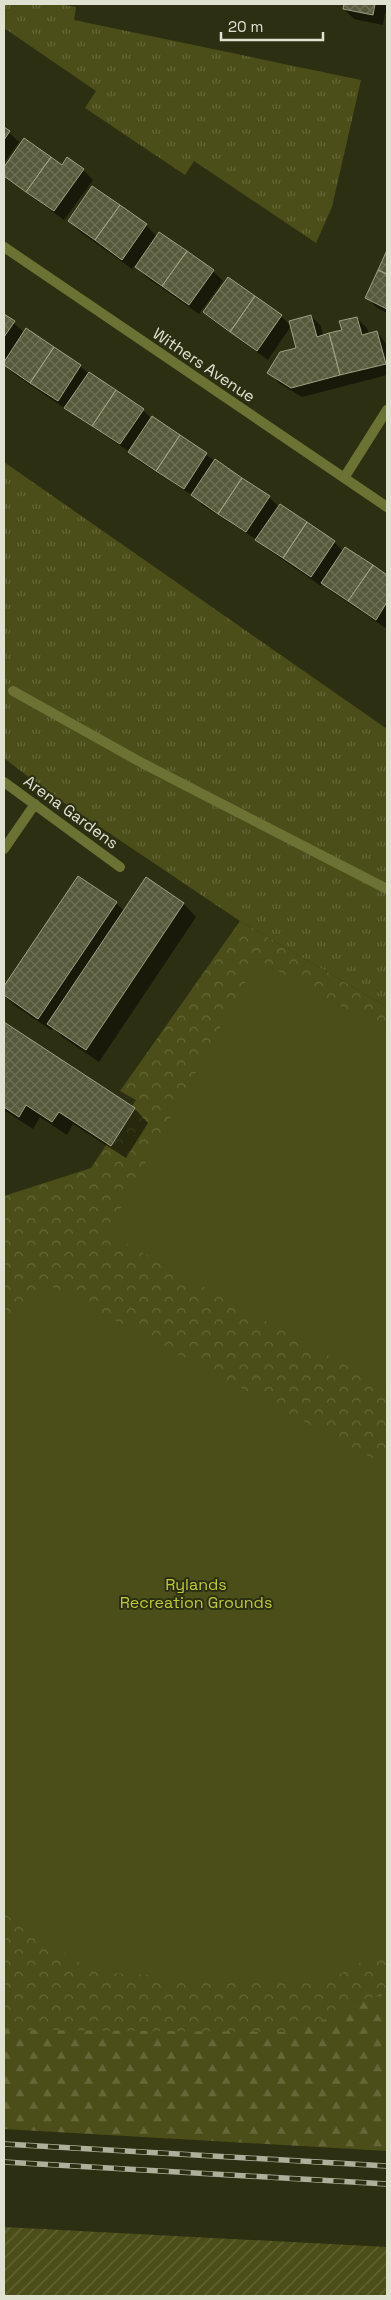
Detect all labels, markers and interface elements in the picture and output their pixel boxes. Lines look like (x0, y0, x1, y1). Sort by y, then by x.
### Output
scale bar (221, 10, 324, 42)
text: 20 m (228, 17, 263, 36)
street label: Withers Avenue (149, 323, 259, 407)
street label: Arena Gardens (20, 771, 122, 853)
park label: Rylands Recreation Grounds (120, 1574, 272, 1613)

